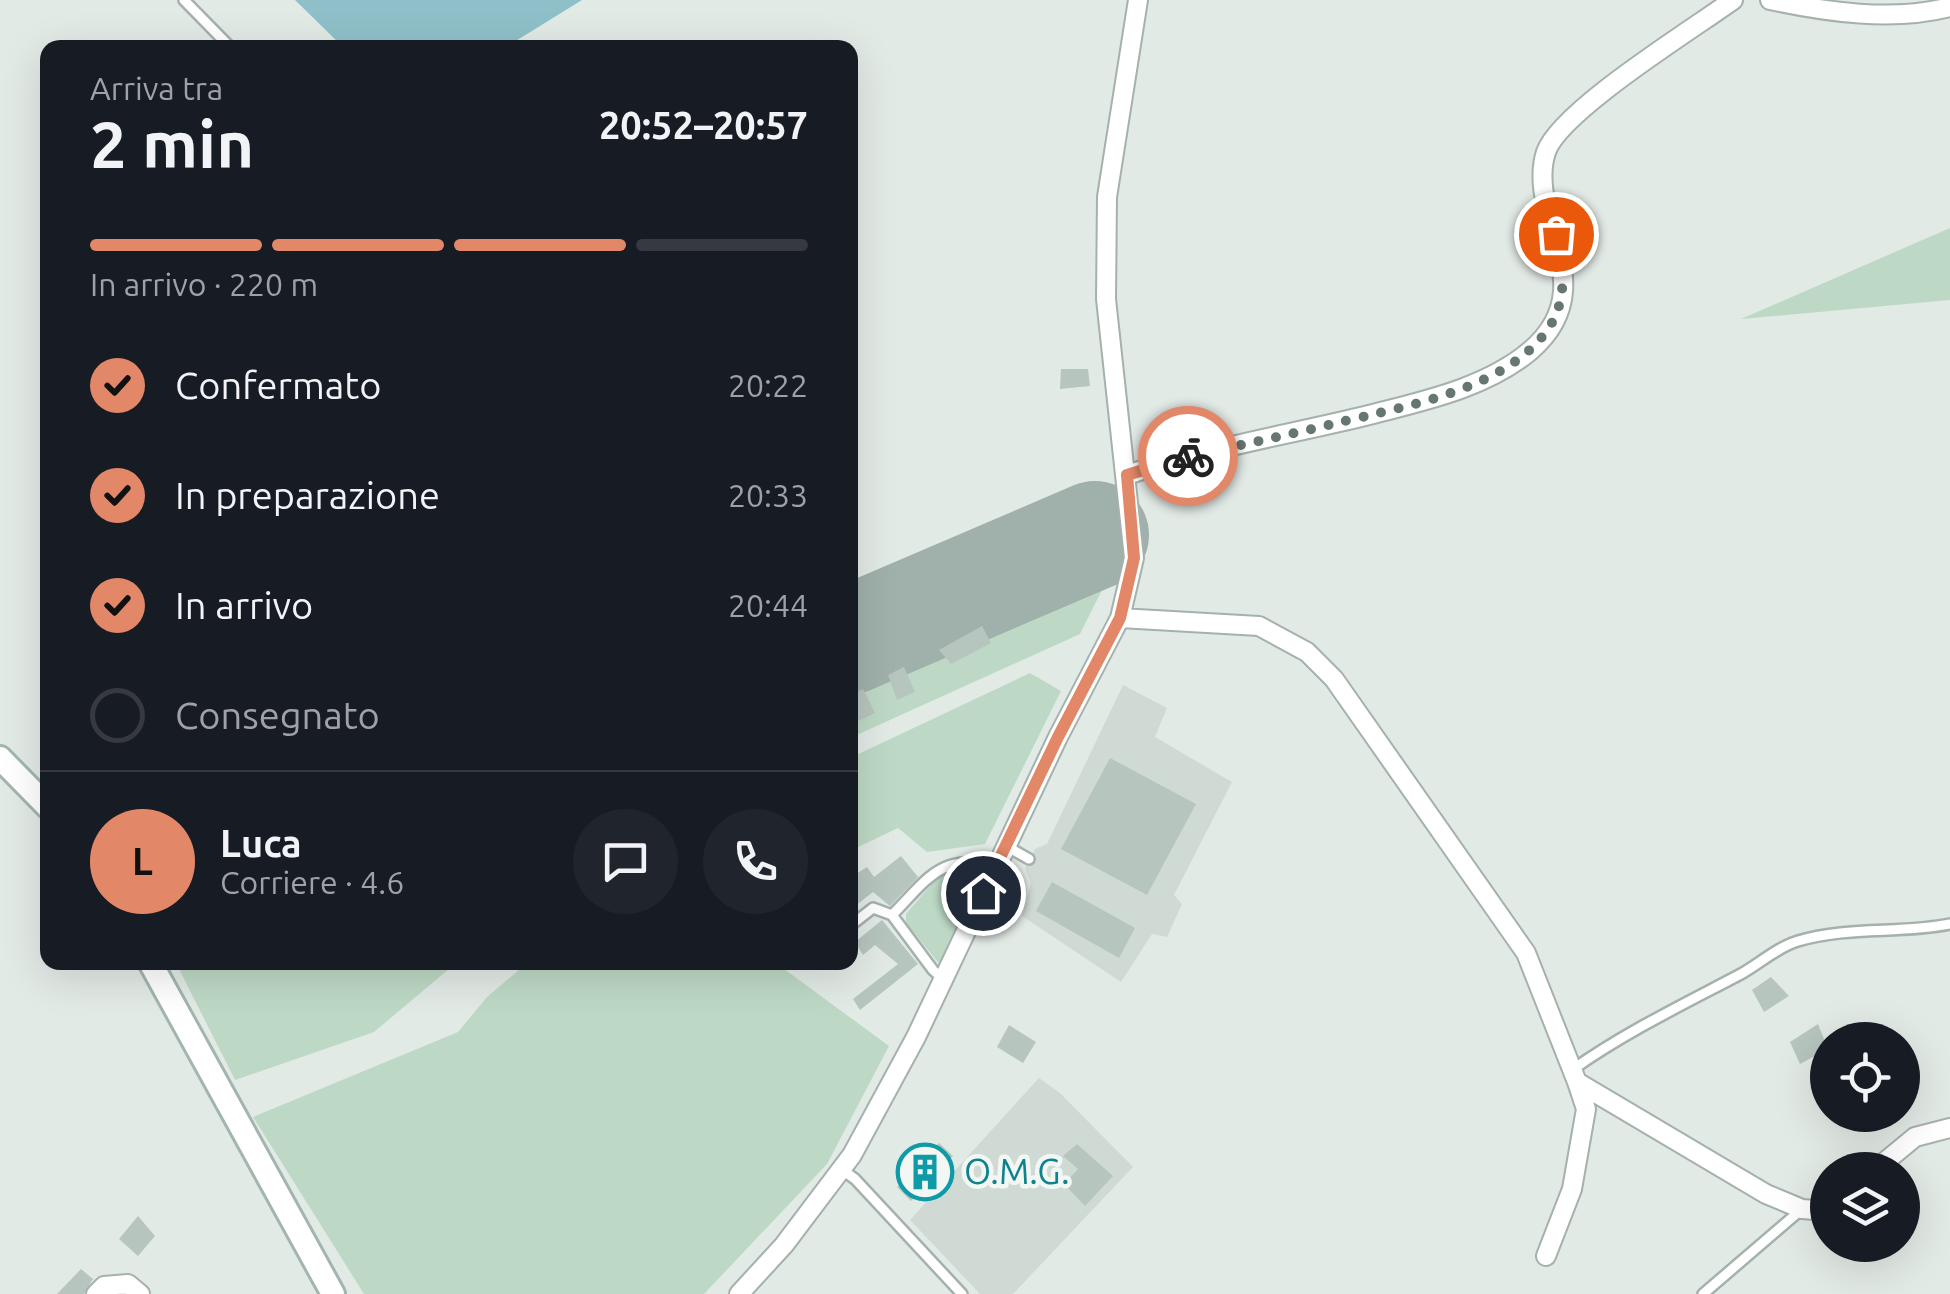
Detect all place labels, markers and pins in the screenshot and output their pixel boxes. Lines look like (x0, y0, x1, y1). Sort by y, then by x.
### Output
pin (1514, 192, 1599, 277)
pin (941, 851, 1026, 936)
building icon: O.M.G. (895, 1142, 955, 1202)
place label: O.M.G. (964, 1151, 1070, 1191)

